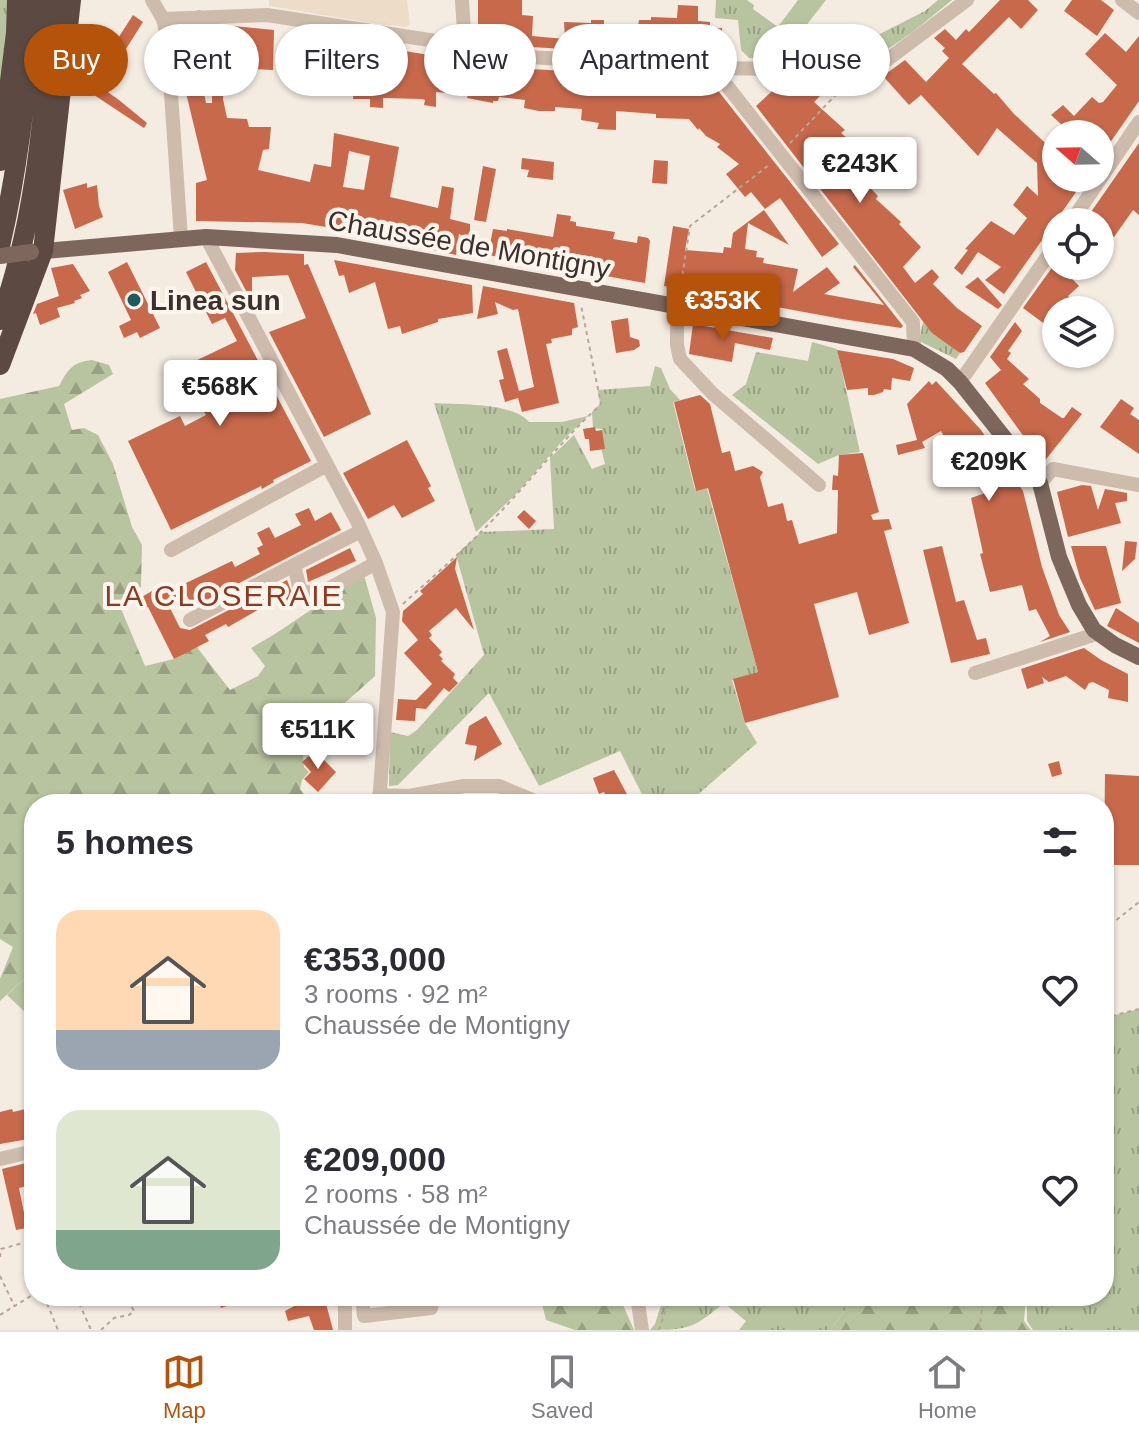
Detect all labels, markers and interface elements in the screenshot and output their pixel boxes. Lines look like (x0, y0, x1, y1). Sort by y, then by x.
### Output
chip: Buy (24, 24, 128, 96)
chip: Rent (144, 24, 259, 96)
chip: Filters (275, 24, 408, 96)
chip: New (424, 24, 536, 96)
chip: Apartment (552, 24, 737, 96)
chip: House (753, 24, 890, 96)
north arrow (1042, 120, 1114, 192)
map controls (1042, 120, 1114, 368)
pin: €243K (804, 137, 916, 205)
text: €243K (822, 148, 898, 178)
street label: Chaussée de Montigny (325, 204, 613, 285)
button: locate (1042, 208, 1114, 280)
pin: €353K (667, 274, 779, 342)
place label: Linea sun (150, 285, 281, 316)
text: €353K (685, 285, 761, 315)
marker: Linea sun (125, 291, 143, 309)
button: layers (1042, 296, 1114, 368)
pin: €568K (164, 360, 276, 428)
text: €568K (182, 371, 258, 401)
pin: €209K (933, 435, 1045, 503)
text: €209K (951, 446, 1027, 476)
district label: LA CLOSERAIE (104, 579, 344, 612)
pin: €511K (262, 703, 374, 771)
text: €511K (280, 714, 356, 744)
icon: filters (1038, 820, 1082, 864)
text: 5 homes (56, 823, 194, 861)
text: €353,000 (304, 940, 446, 978)
icon: home (120, 942, 216, 1038)
icon: heart (1038, 968, 1082, 1012)
text: 3 rooms · 92 m² (304, 979, 488, 1009)
text: Chaussée de Montigny (304, 1010, 570, 1040)
text: €209,000 (304, 1140, 446, 1178)
icon: home (120, 1142, 216, 1238)
icon: heart (1038, 1168, 1082, 1212)
text: 2 rooms · 58 m² (304, 1179, 488, 1209)
text: Chaussée de Montigny (304, 1210, 570, 1240)
tab: Map (162, 1350, 206, 1424)
tab: Saved (531, 1350, 593, 1424)
tab: Home (918, 1350, 977, 1424)

